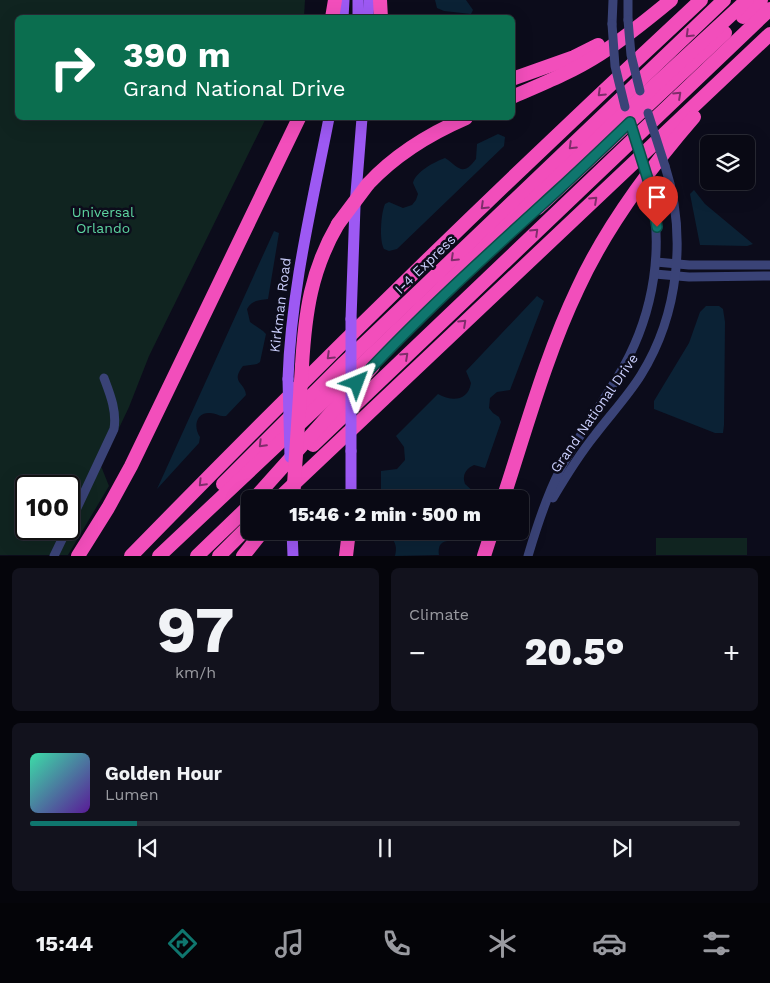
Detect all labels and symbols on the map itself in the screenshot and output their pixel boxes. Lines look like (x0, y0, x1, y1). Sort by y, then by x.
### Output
one-way arrow (686, 28, 695, 37)
one-way arrow (598, 87, 607, 96)
one-way arrow (673, 92, 682, 101)
one-way arrow (568, 140, 577, 149)
pin (636, 176, 678, 227)
one-way arrow (588, 197, 597, 206)
one-way arrow (481, 200, 490, 209)
park label: Universal Orlando (72, 204, 135, 236)
one-way arrow (530, 229, 539, 238)
street label: I-4 Express (391, 231, 459, 297)
one-way arrow (451, 252, 460, 261)
street label: Kirkman Road (266, 257, 294, 353)
one-way arrow (457, 320, 466, 329)
one-way arrow (327, 350, 336, 359)
street label: Grand National Drive (547, 350, 641, 476)
one-way arrow (399, 353, 408, 362)
position arrow (330, 356, 382, 408)
one-way arrow (259, 438, 268, 447)
speed limit sign: 100 (15, 475, 80, 540)
one-way arrow (199, 477, 208, 486)

